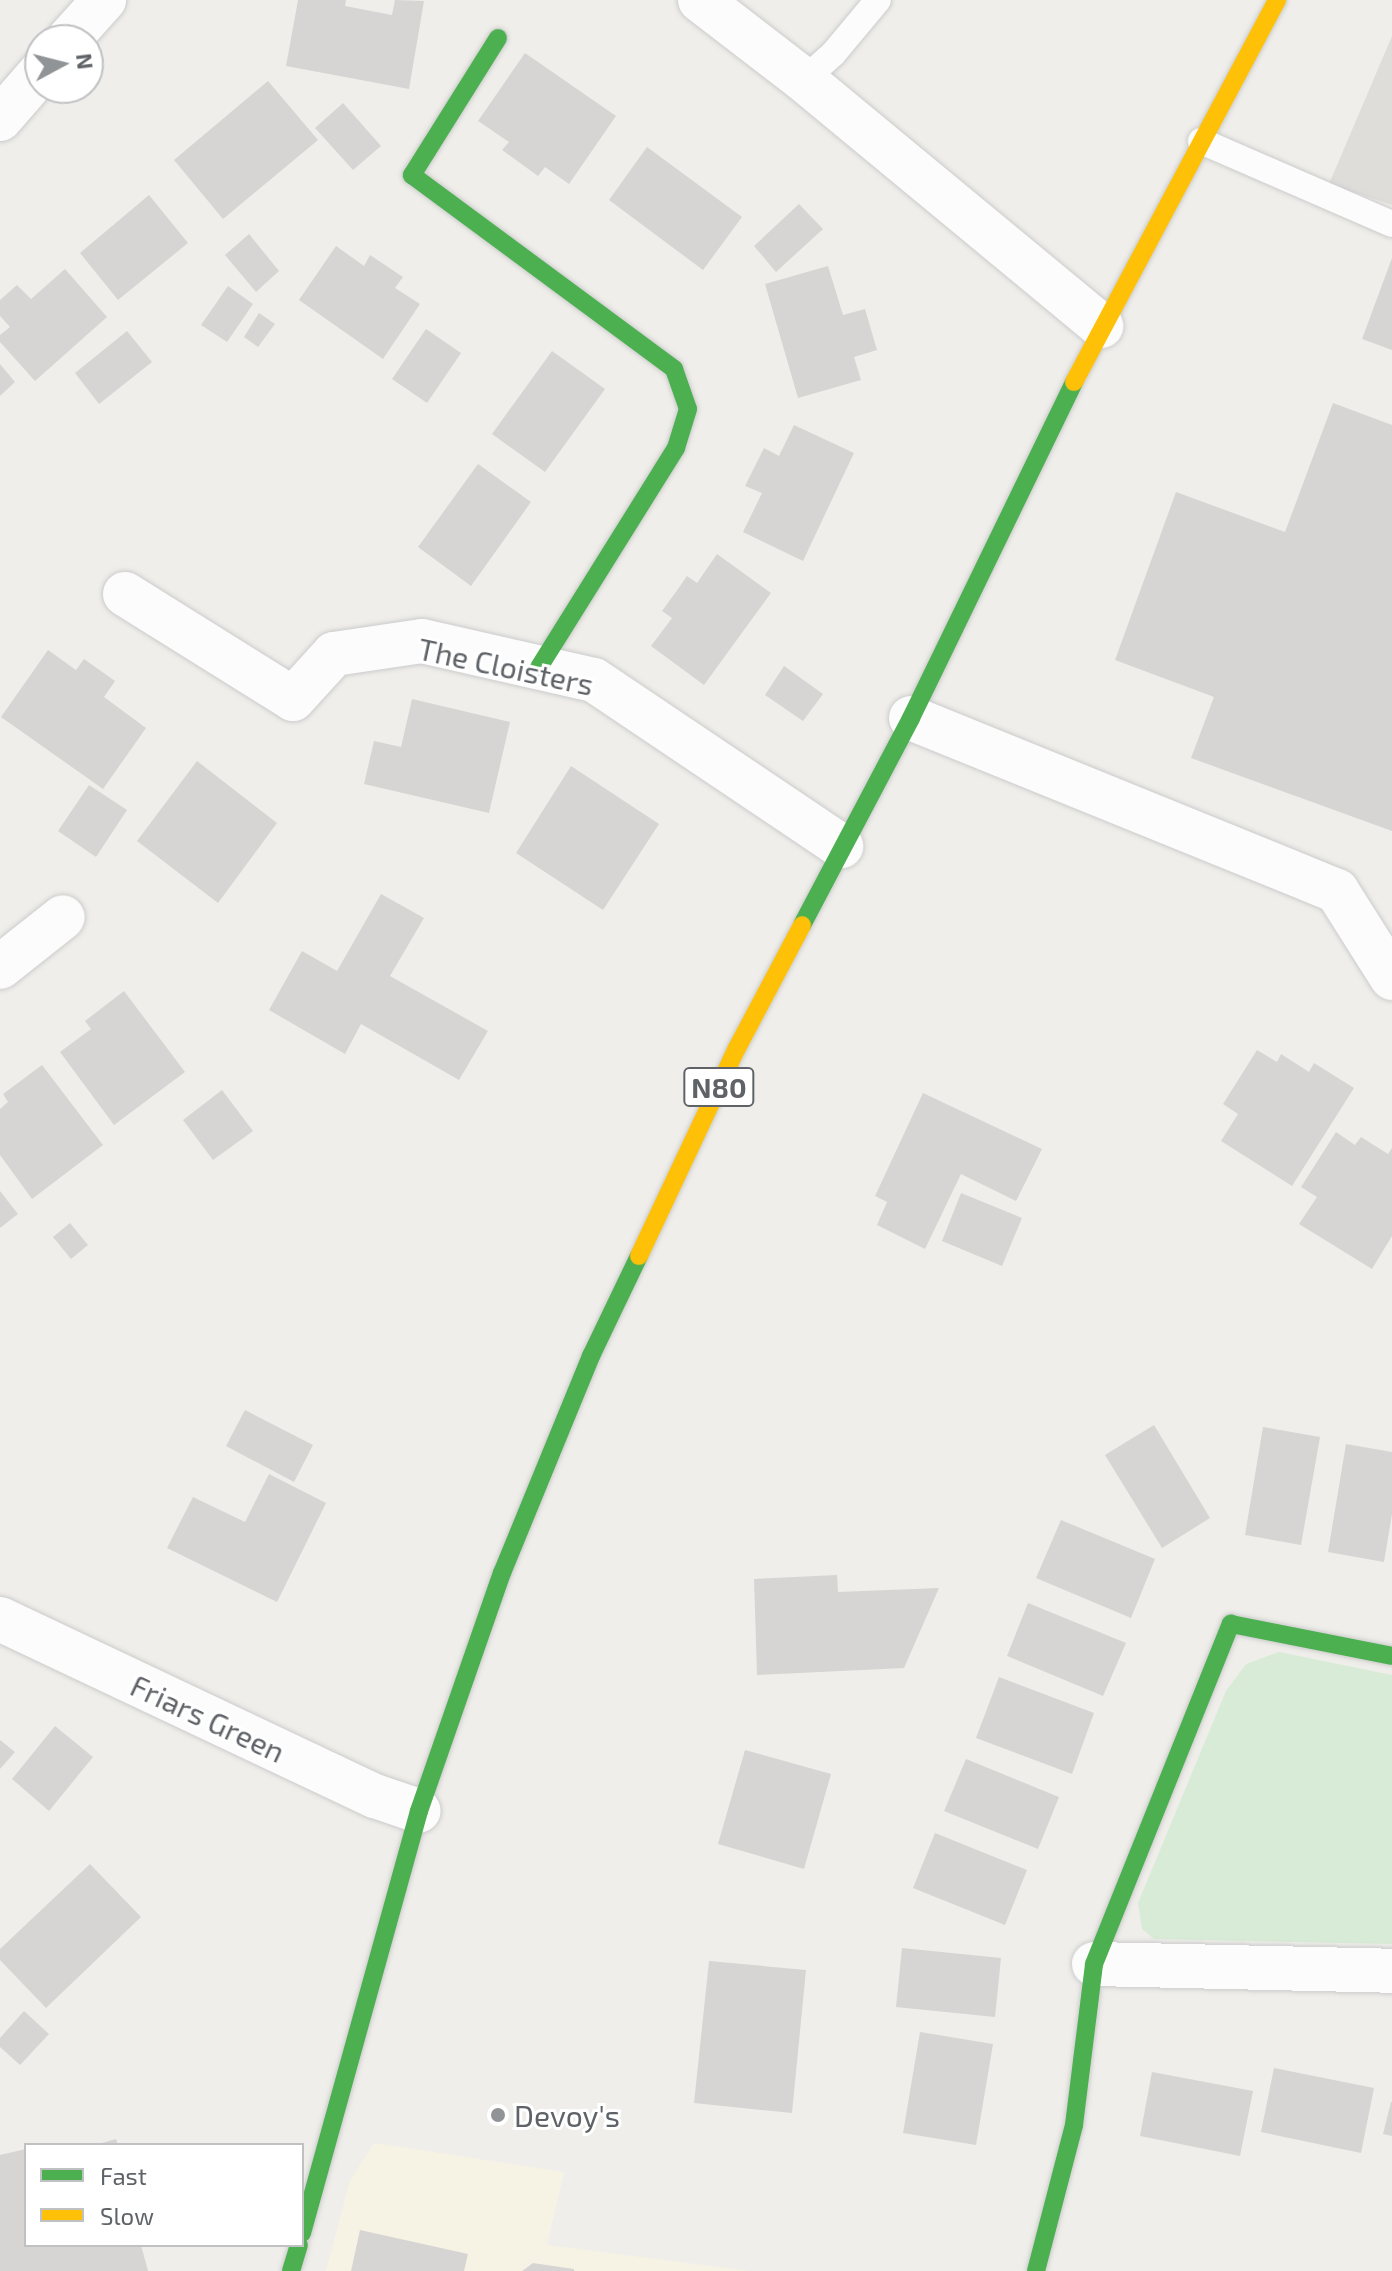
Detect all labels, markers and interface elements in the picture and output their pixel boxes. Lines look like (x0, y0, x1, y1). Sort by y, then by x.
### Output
north arrow (24, 24, 104, 104)
text: N (72, 52, 100, 71)
street label: The Cloisters (415, 630, 597, 702)
road number: N80 (683, 1063, 755, 1111)
street label: Friars Green (125, 1667, 291, 1769)
place label: Devoy's (514, 2097, 620, 2133)
marker: Devoy's (489, 2106, 507, 2124)
legend (24, 2143, 304, 2247)
text: Fast (100, 2161, 147, 2190)
text: Slow (100, 2201, 154, 2230)

